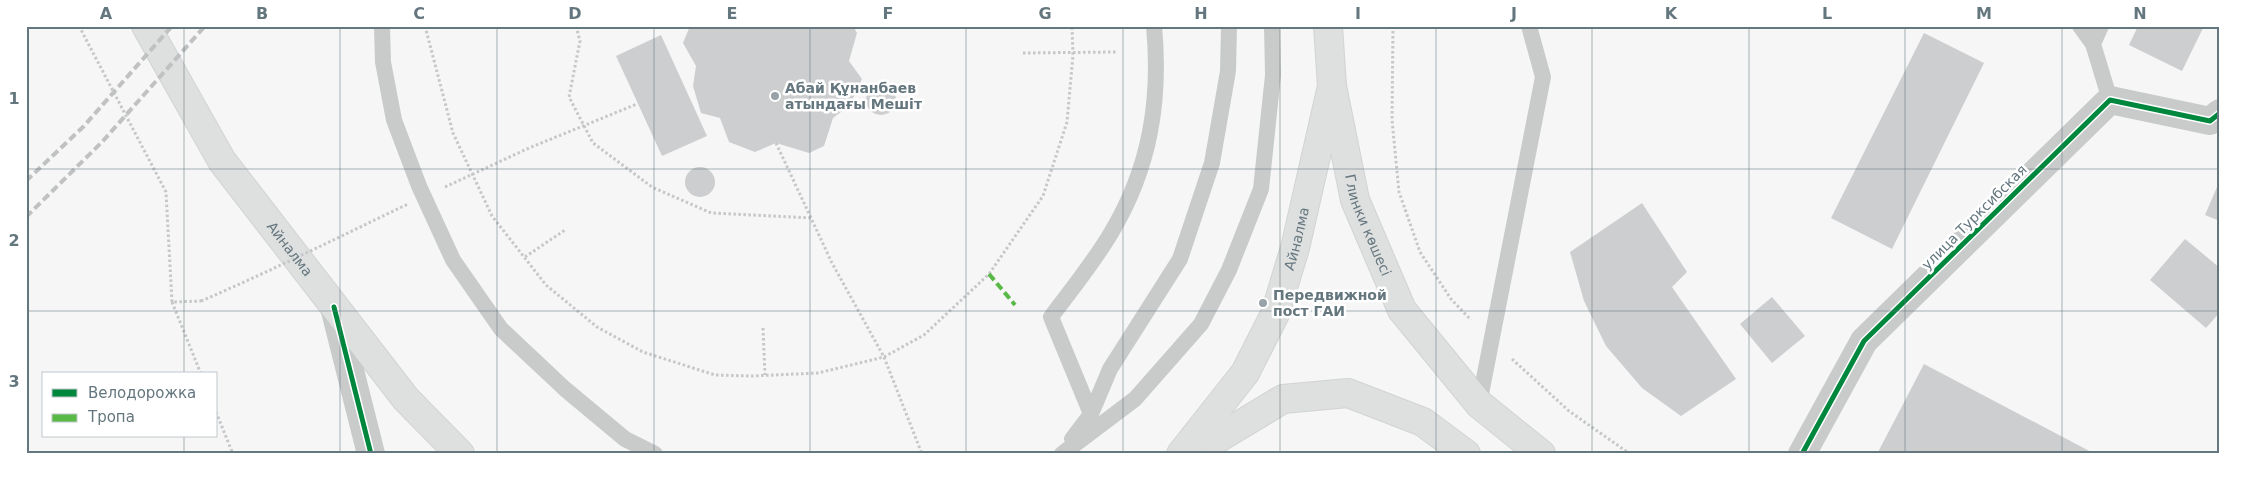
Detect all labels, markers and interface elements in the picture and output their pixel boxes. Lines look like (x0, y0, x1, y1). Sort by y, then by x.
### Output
text: A (100, 4, 113, 23)
text: B (256, 4, 268, 23)
text: C (413, 4, 425, 23)
text: D (568, 4, 582, 23)
text: E (727, 4, 737, 23)
text: F (883, 4, 893, 23)
text: G (1038, 4, 1052, 23)
text: H (1194, 4, 1208, 23)
text: I (1355, 4, 1361, 23)
text: J (1510, 4, 1517, 23)
text: K (1665, 4, 1678, 23)
text: L (1822, 4, 1832, 23)
text: M (1976, 4, 1992, 23)
text: N (2133, 4, 2147, 23)
place label: Абай Құнанбаев атындағы Мешіт (785, 80, 923, 112)
text: 1 (8, 89, 20, 108)
marker: Абай Құнанбаев атындағы Мешіт (769, 90, 781, 102)
street label: улица Турксибская (1918, 161, 2030, 273)
street label: Глинки көшесі (1342, 173, 1394, 278)
street label: Айналма (1281, 205, 1312, 272)
street label: Айналма (264, 218, 316, 279)
text: 2 (8, 231, 20, 250)
place label: Передвижной пост ГАИ (1273, 287, 1387, 319)
marker: Передвижной пост ГАИ (1257, 297, 1269, 309)
text: 3 (8, 372, 20, 391)
legend (42, 372, 218, 438)
text: Велодорожка (88, 384, 196, 402)
text: Тропа (87, 408, 135, 426)

